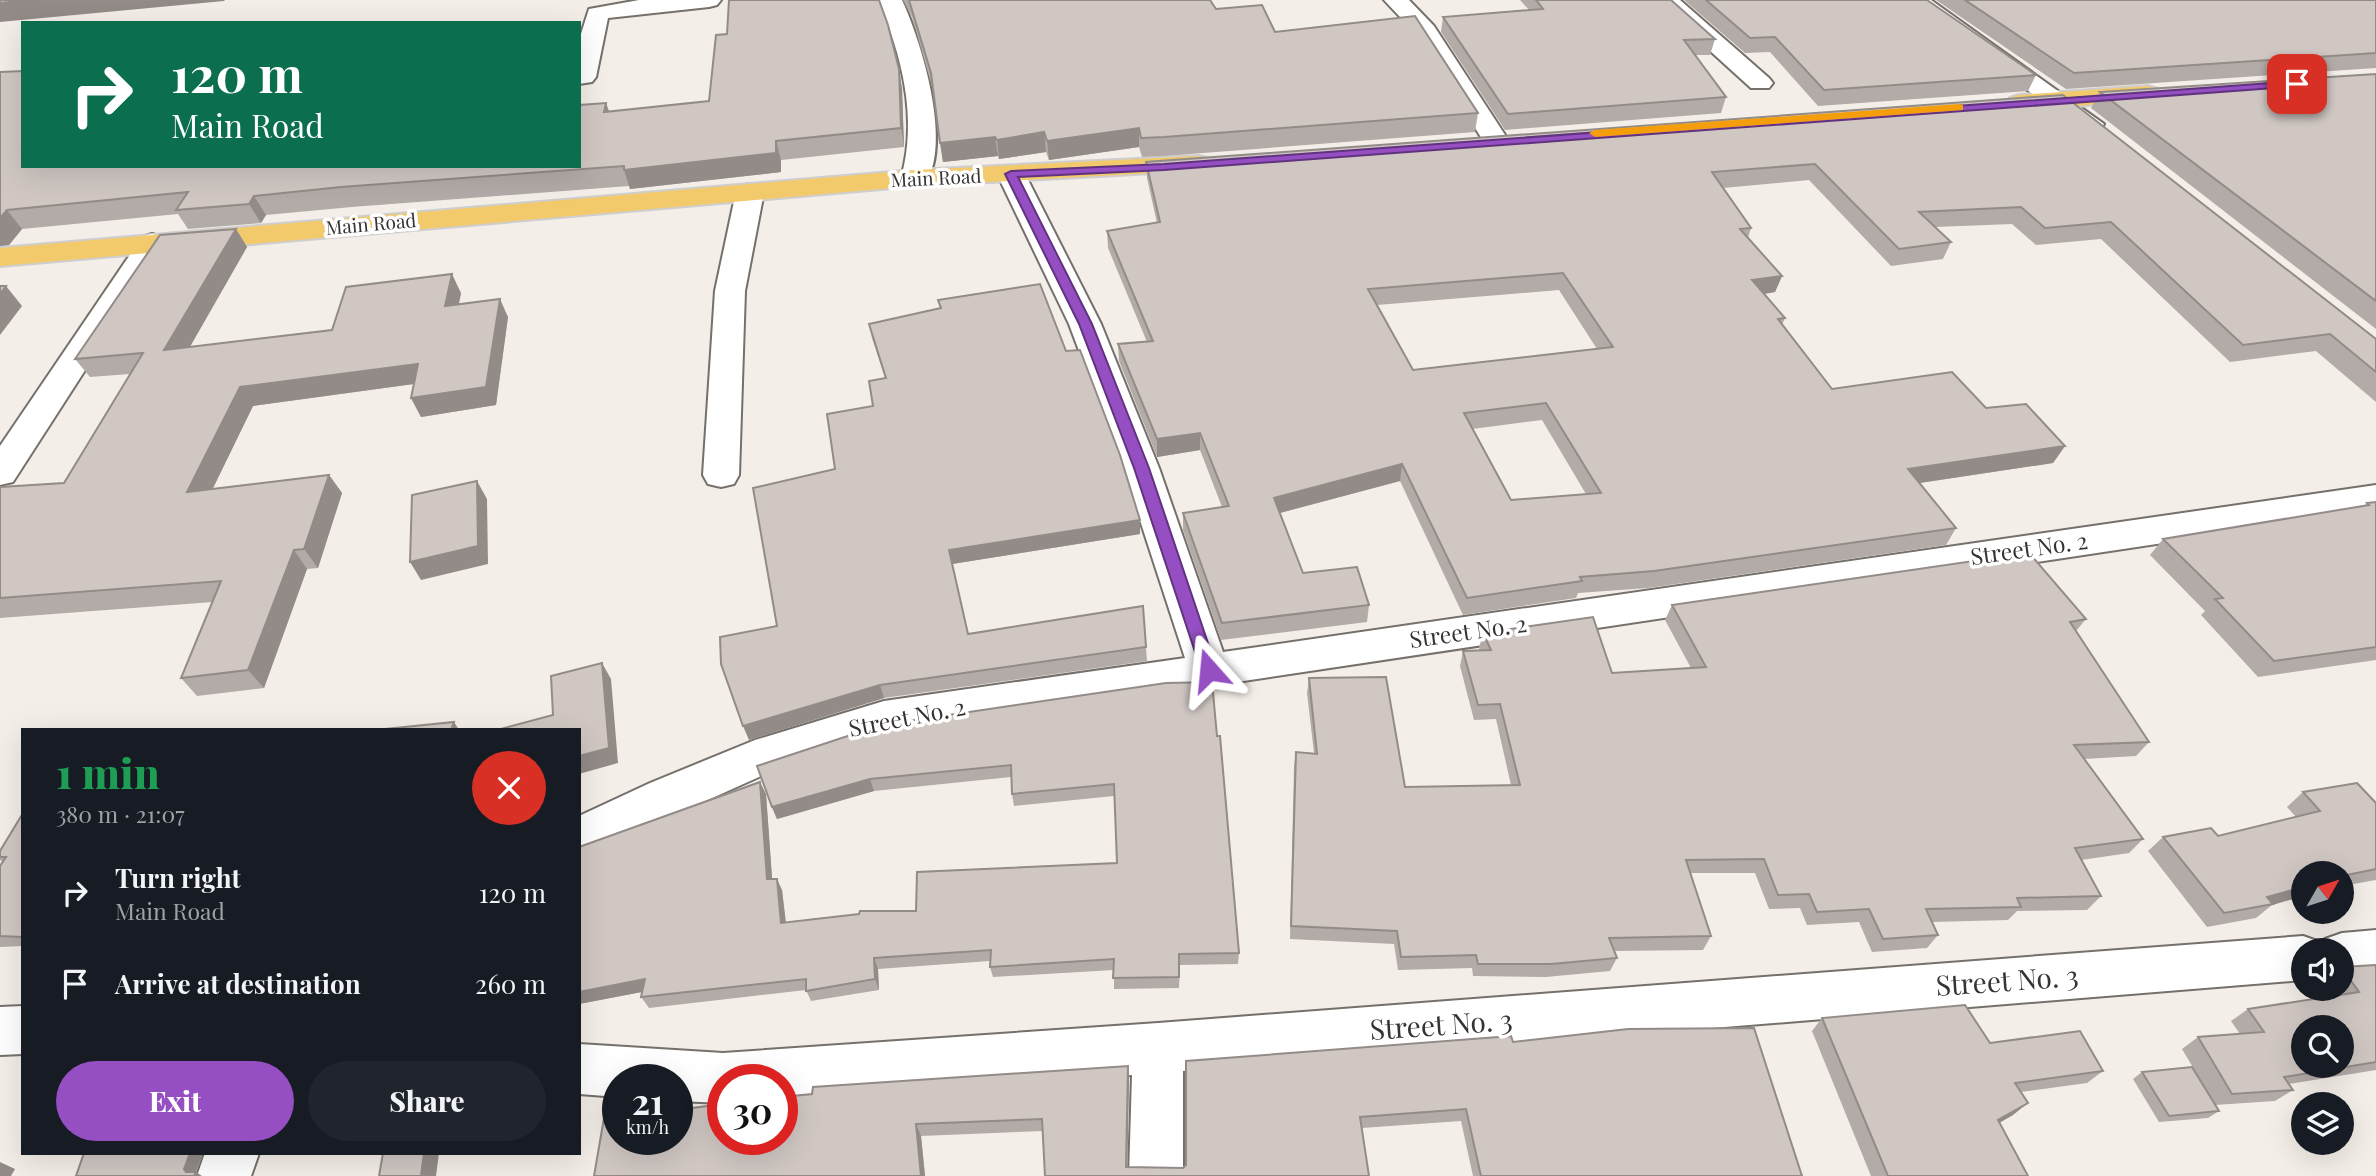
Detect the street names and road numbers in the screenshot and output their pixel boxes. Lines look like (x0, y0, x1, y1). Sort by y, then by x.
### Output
street label: Main Road (890, 162, 982, 192)
street label: Main Road (325, 206, 417, 240)
street label: Street No. 2 (1968, 524, 2089, 571)
street label: Street No. 2 (1407, 607, 1528, 654)
street label: Street No. 2 (846, 690, 968, 743)
street label: Street No. 3 (1934, 956, 2079, 1003)
street label: Street No. 3 (1368, 1000, 1513, 1047)

